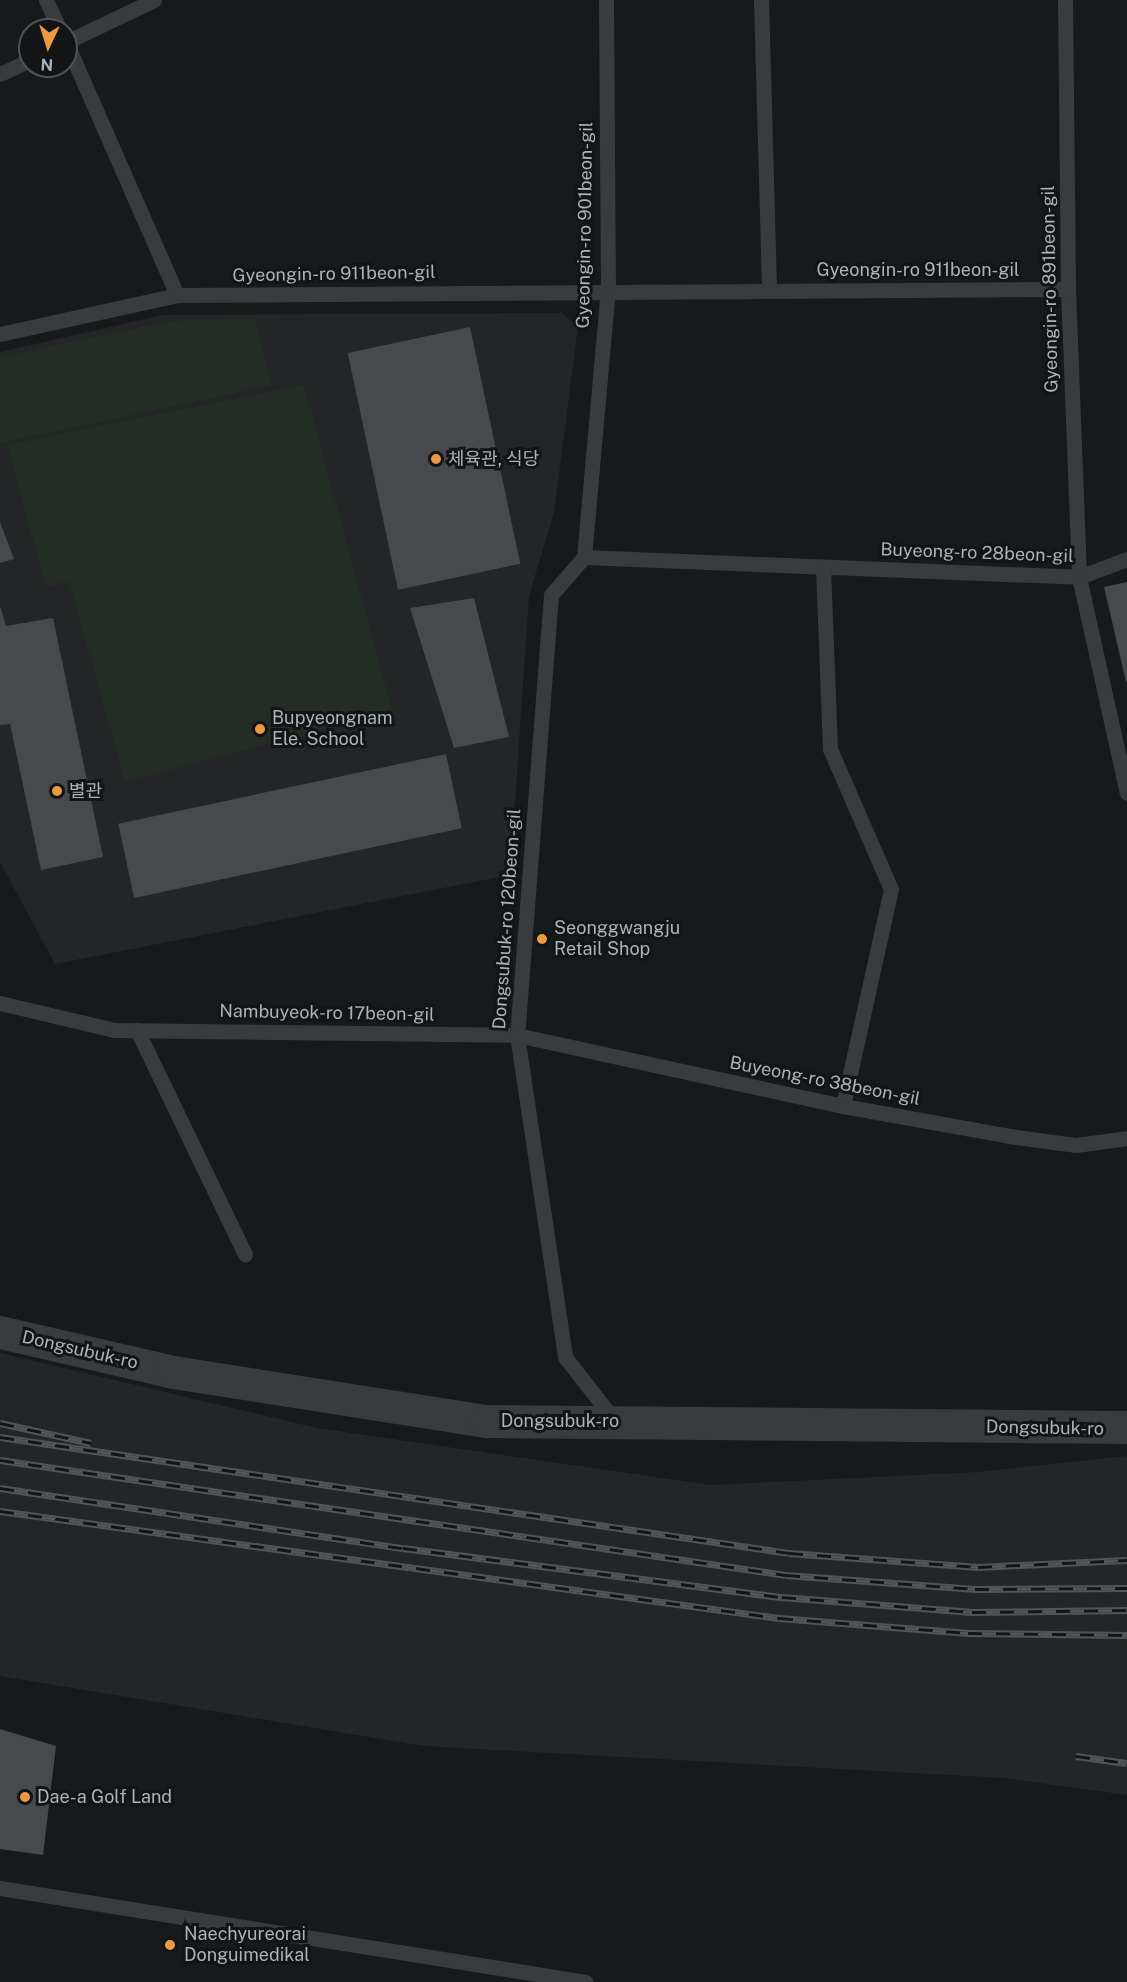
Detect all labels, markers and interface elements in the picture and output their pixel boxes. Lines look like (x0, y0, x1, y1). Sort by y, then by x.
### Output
north arrow (18, 18, 78, 78)
text: N (40, 55, 54, 74)
street label: Gyeongin-ro 901beon-gil (572, 121, 598, 329)
street label: Gyeongin-ro 891beon-gil (1037, 185, 1063, 393)
street label: Gyeongin-ro 911beon-gil (816, 259, 1020, 281)
street label: Gyeongin-ro 911beon-gil (232, 261, 436, 287)
place label: 체육관, 식당 (448, 448, 540, 470)
marker: 체육관, 식당 (429, 452, 443, 466)
street label: Buyeong-ro 28beon-gil (880, 539, 1074, 567)
place label: Bupyeongnam Ele. School (272, 708, 393, 750)
marker: Bupyeongnam Ele. School (253, 722, 267, 736)
place label: 별관 (69, 780, 102, 802)
marker: 별관 (50, 784, 64, 798)
street label: Dongsubuk-ro 120beon-gil (489, 808, 525, 1030)
place label: Seonggwangju Retail Shop (554, 918, 680, 960)
marker: Seonggwangju Retail Shop (535, 932, 549, 946)
street label: Nambuyeok-ro 17beon-gil (219, 1000, 435, 1026)
street label: Buyeong-ro 38beon-gil (728, 1052, 922, 1110)
street label: Dongsubuk-ro (20, 1326, 140, 1374)
street label: Dongsubuk-ro (501, 1410, 619, 1432)
street label: Dongsubuk-ro (986, 1416, 1104, 1440)
place label: Dae-a Golf Land (37, 1786, 172, 1808)
marker: Dae-a Golf Land (18, 1790, 32, 1804)
place label: Naechyureorai Donguimedikal (184, 1924, 310, 1966)
marker: Naechyureorai Donguimedikal (161, 1936, 179, 1954)

